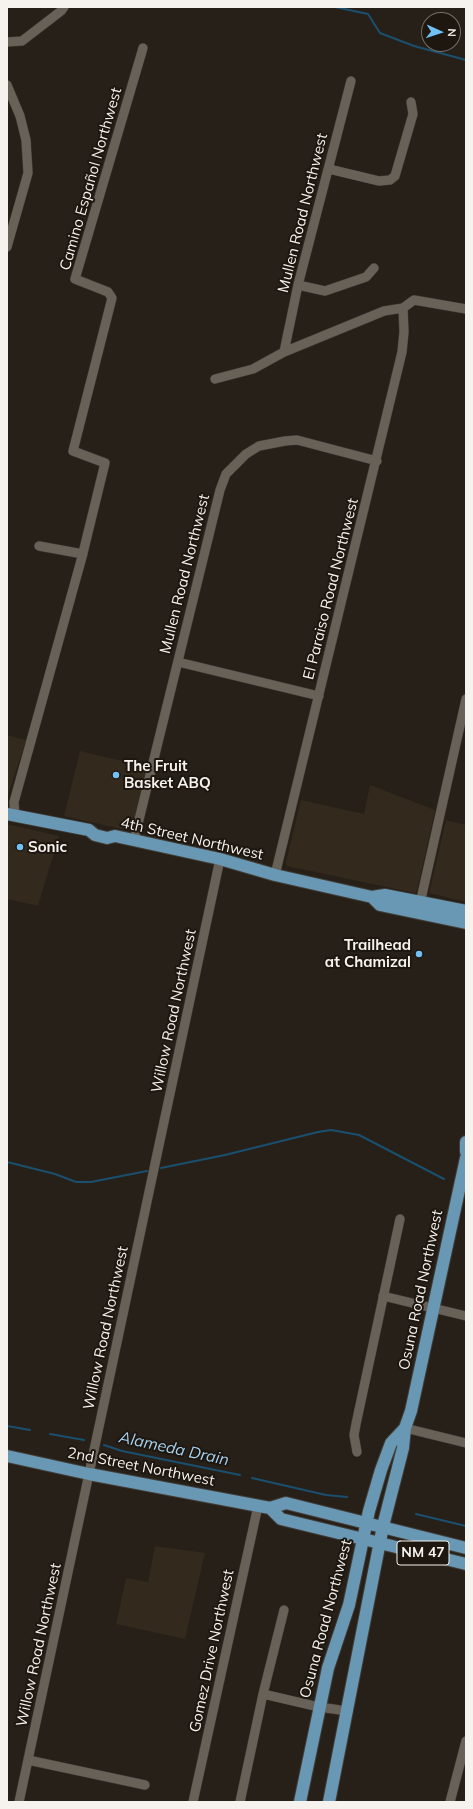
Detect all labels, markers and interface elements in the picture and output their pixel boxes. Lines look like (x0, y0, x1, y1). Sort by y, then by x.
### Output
north arrow (421, 12, 461, 52)
text: N (445, 28, 459, 37)
street label: Camino Español Northwest (56, 86, 126, 272)
street label: Mullen Road Northwest (274, 132, 332, 294)
street label: Mullen Road Northwest (156, 493, 214, 655)
street label: El Paraiso Road Northwest (300, 496, 362, 682)
place label: The Fruit Basket ABQ (124, 757, 211, 792)
marker: The Fruit Basket ABQ (111, 770, 121, 780)
street label: 4th Street Northwest (119, 814, 265, 864)
place label: Sonic (28, 838, 67, 856)
marker: Sonic (15, 842, 25, 852)
street label: Willow Road Northwest (148, 928, 200, 1094)
place label: Trailhead at Chamizal (325, 936, 411, 971)
marker: Trailhead at Chamizal (414, 949, 424, 959)
street label: Osuna Road Northwest (395, 1208, 447, 1372)
street label: Willow Road Northwest (80, 1245, 132, 1411)
water label: Alameda Drain (117, 1428, 231, 1470)
street label: 2nd Street Northwest (66, 1444, 216, 1490)
street label: Osuna Road Northwest (296, 1538, 356, 1700)
road number: NM 47 (397, 1541, 449, 1565)
street label: Willow Road Northwest (13, 1562, 65, 1728)
street label: Gomez Drive Northwest (186, 1568, 238, 1734)

